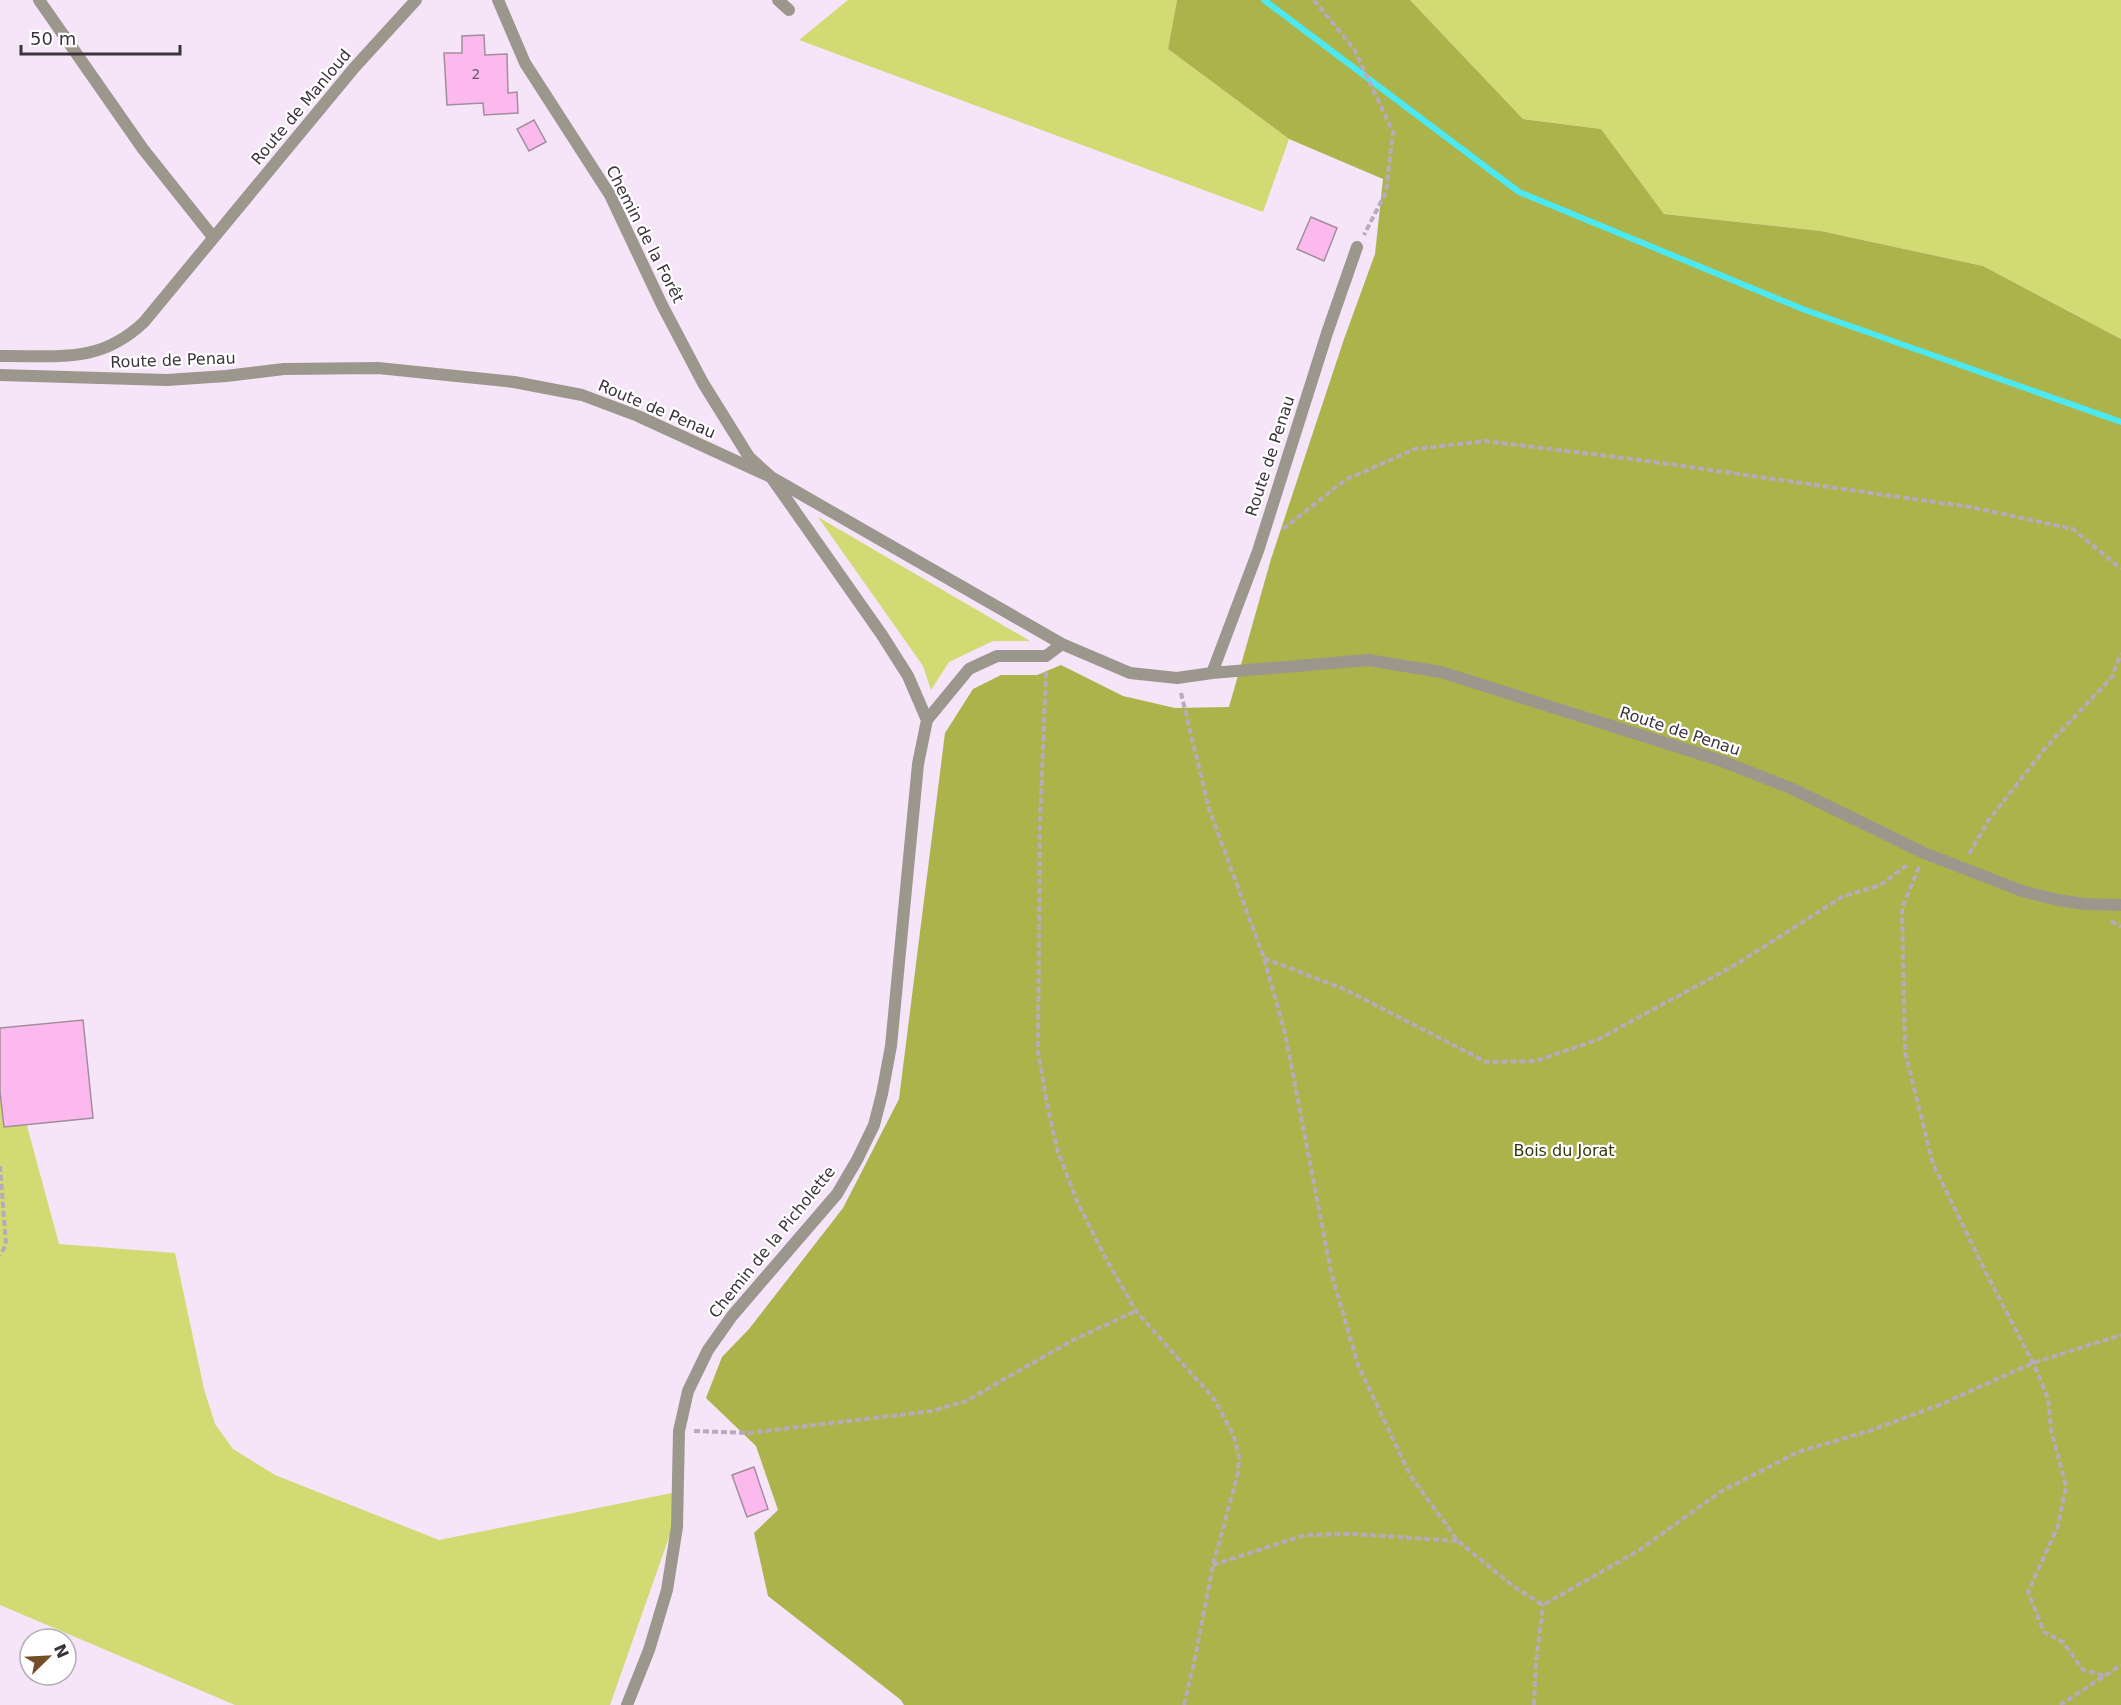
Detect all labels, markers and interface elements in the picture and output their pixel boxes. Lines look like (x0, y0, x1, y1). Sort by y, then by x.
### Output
scale bar (21, 18, 180, 56)
text: 50 m (30, 28, 76, 49)
street label: Route de Manloud (247, 45, 355, 169)
house number: 2 (472, 66, 480, 82)
street label: Chemin de la Forêt (602, 162, 688, 306)
street label: Route de Penau (110, 348, 236, 372)
street label: Route de Penau (595, 376, 719, 442)
street label: Route de Penau (1242, 393, 1298, 519)
street label: Route de Penau (1617, 703, 1743, 759)
park label: Bois du Jorat (1513, 1141, 1615, 1160)
street label: Chemin de la Picholette (705, 1162, 839, 1322)
north arrow (18, 1627, 78, 1687)
text: N (50, 1641, 73, 1661)

